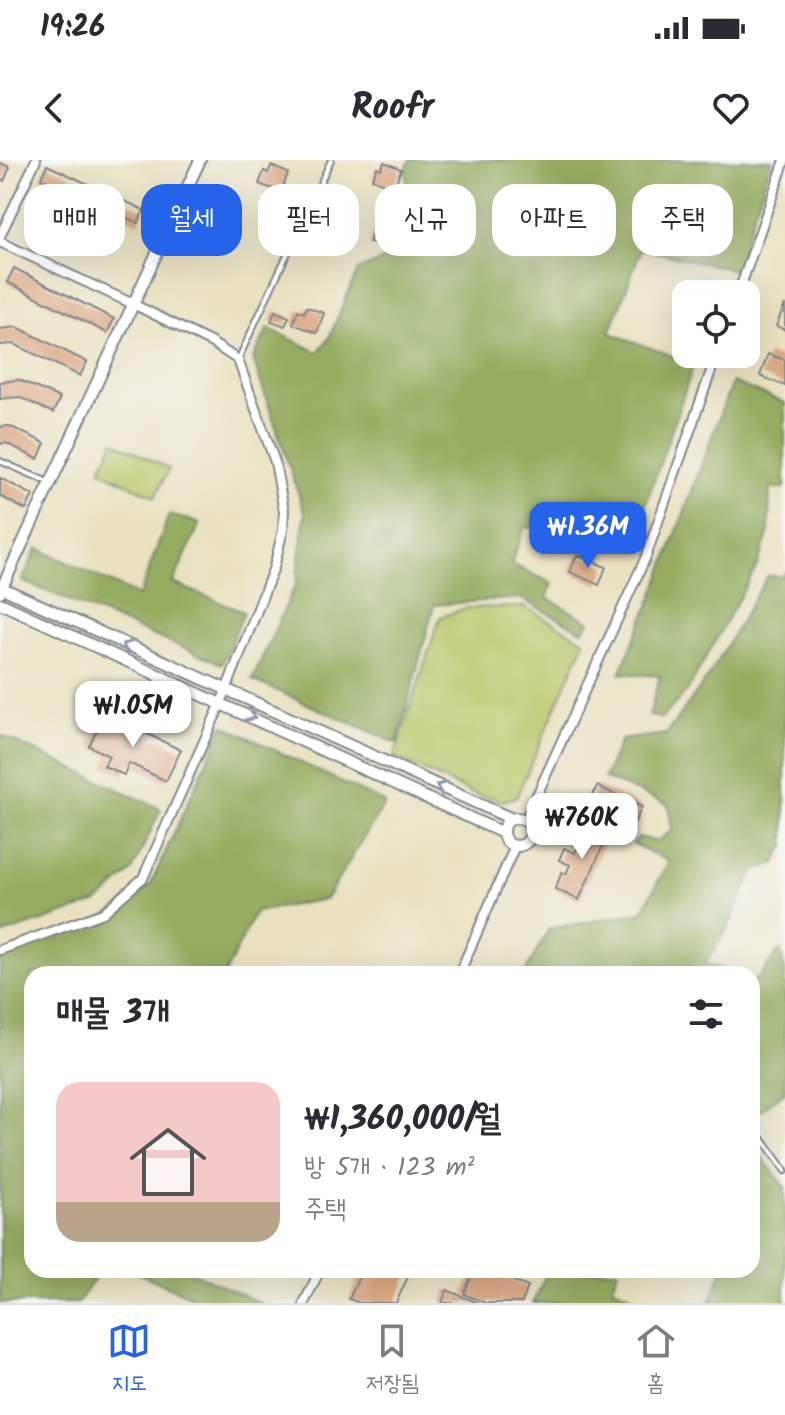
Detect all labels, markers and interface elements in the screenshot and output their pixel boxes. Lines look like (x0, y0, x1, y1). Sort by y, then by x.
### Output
text: 19:26 (40, 4, 105, 52)
text: Roofr (351, 80, 434, 137)
icon: back (32, 86, 76, 130)
icon: heart (709, 86, 753, 130)
chip: 매매 (24, 184, 125, 256)
chip: 월세 (141, 184, 242, 256)
chip: 필터 (258, 184, 359, 256)
chip: 신규 (375, 184, 476, 256)
chip: 아파트 (492, 184, 616, 256)
chip: 주택 (632, 184, 733, 256)
map controls (672, 280, 760, 368)
button: locate (672, 280, 760, 368)
pin: ₩1.36M (523, 502, 653, 570)
text: ₩1.36M (547, 507, 629, 549)
one-way arrow (121, 640, 136, 656)
pin: ₩1.05M (68, 681, 198, 749)
text: ₩1.05M (93, 686, 173, 728)
one-way arrow (241, 707, 256, 723)
one-way arrow (435, 781, 450, 797)
pin: ₩760K (526, 793, 638, 861)
text: ₩760K (545, 798, 619, 840)
text: 매물 3개 (56, 987, 170, 1041)
icon: filters (684, 992, 728, 1036)
text: ₩1,360,000/월 (304, 1093, 501, 1147)
icon: home (120, 1114, 216, 1210)
text: 방 5개 · 123 m² (304, 1147, 475, 1189)
text: 주택 (304, 1189, 346, 1231)
tab: 지도 (107, 1319, 151, 1402)
tab: 저장됨 (366, 1319, 419, 1402)
tab: 홈 (634, 1319, 678, 1402)

